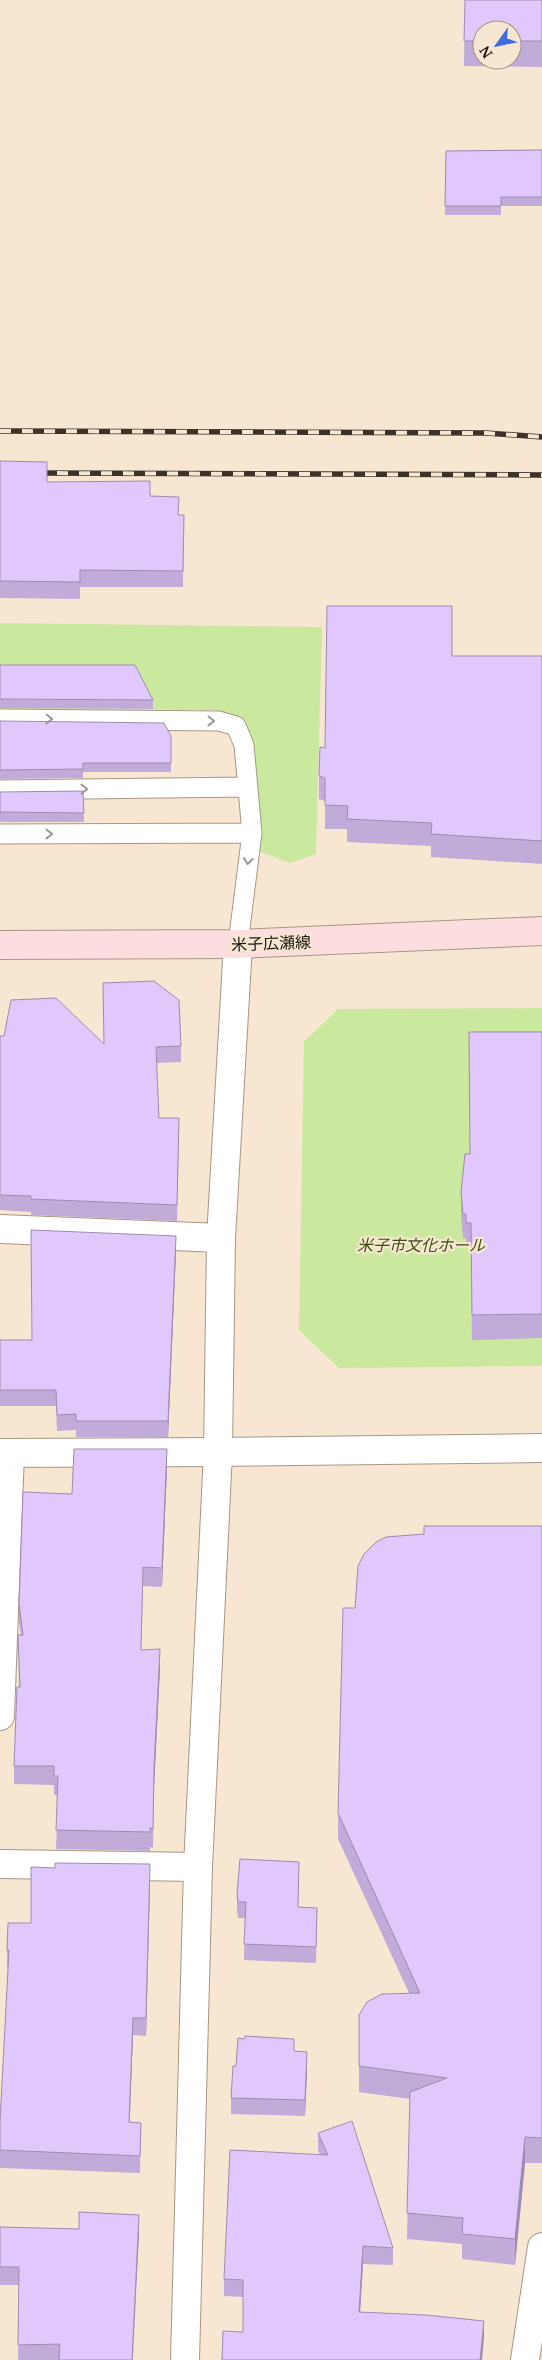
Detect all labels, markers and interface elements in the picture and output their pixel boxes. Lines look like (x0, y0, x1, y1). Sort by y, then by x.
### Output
north arrow (472, 20, 522, 70)
text: N (475, 43, 497, 62)
one-way arrow (45, 714, 53, 724)
one-way arrow (208, 716, 215, 726)
one-way arrow (80, 784, 88, 794)
one-way arrow (45, 829, 53, 839)
one-way arrow (243, 858, 254, 866)
street label: 米子広瀬線 (231, 931, 311, 955)
park label: 米子市文化ホール (357, 1234, 486, 1256)

